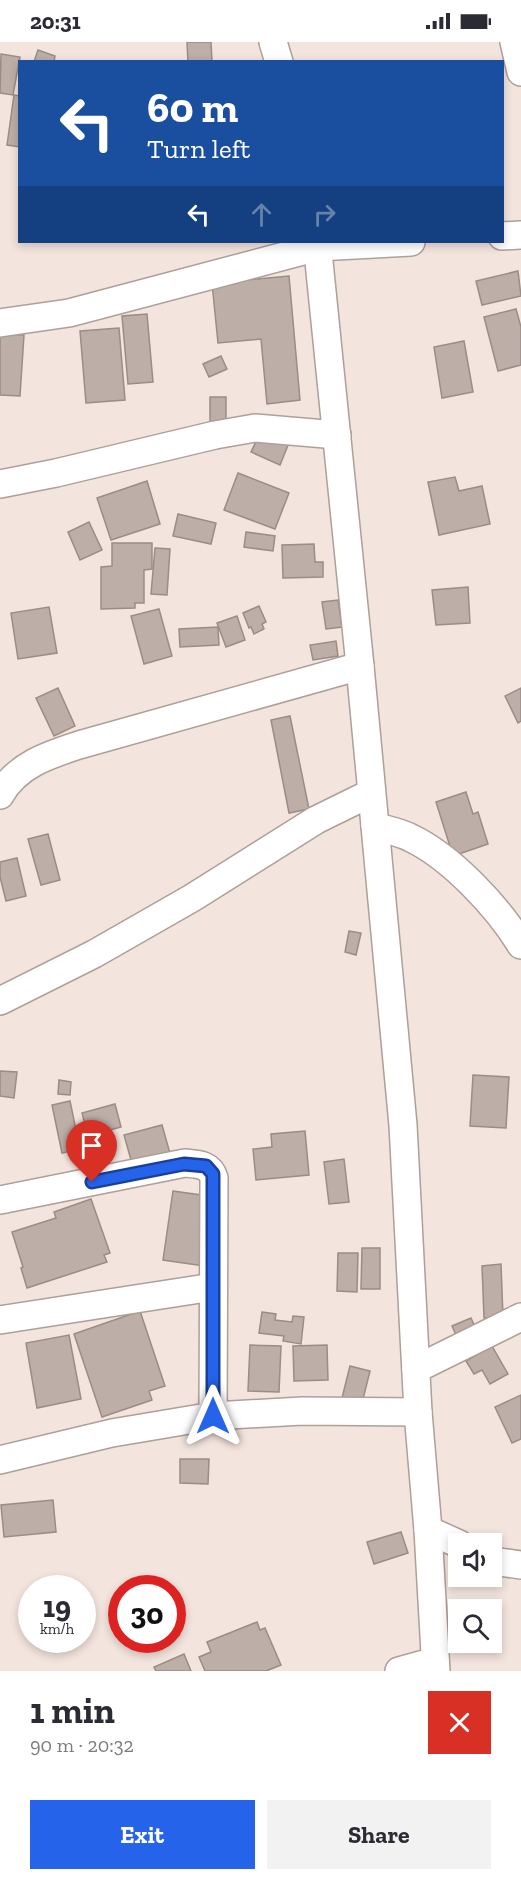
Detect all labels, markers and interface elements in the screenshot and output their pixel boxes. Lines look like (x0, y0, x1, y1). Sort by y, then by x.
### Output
text: 20:31 (30, 8, 81, 35)
text: 60 m (147, 82, 238, 133)
icon: left (48, 84, 126, 162)
text: Turn left (147, 133, 250, 165)
icon: left (182, 198, 215, 231)
icon: ahead (245, 198, 278, 231)
icon: right (308, 198, 341, 231)
pin (66, 1120, 117, 1182)
icon: arrive (75, 1129, 108, 1162)
position arrow (181, 1384, 245, 1448)
map controls (448, 1533, 502, 1653)
button: sound (448, 1533, 502, 1587)
speed limit sign: 30 (108, 1575, 186, 1653)
text: 19 (43, 1589, 71, 1625)
button: search (448, 1599, 502, 1653)
text: km/h (40, 1620, 74, 1638)
text: 1 min (30, 1689, 115, 1732)
button: close (428, 1691, 491, 1754)
text: 90 m · 20:32 (30, 1733, 134, 1757)
button: Exit (30, 1800, 255, 1869)
button: Share (267, 1800, 491, 1869)

